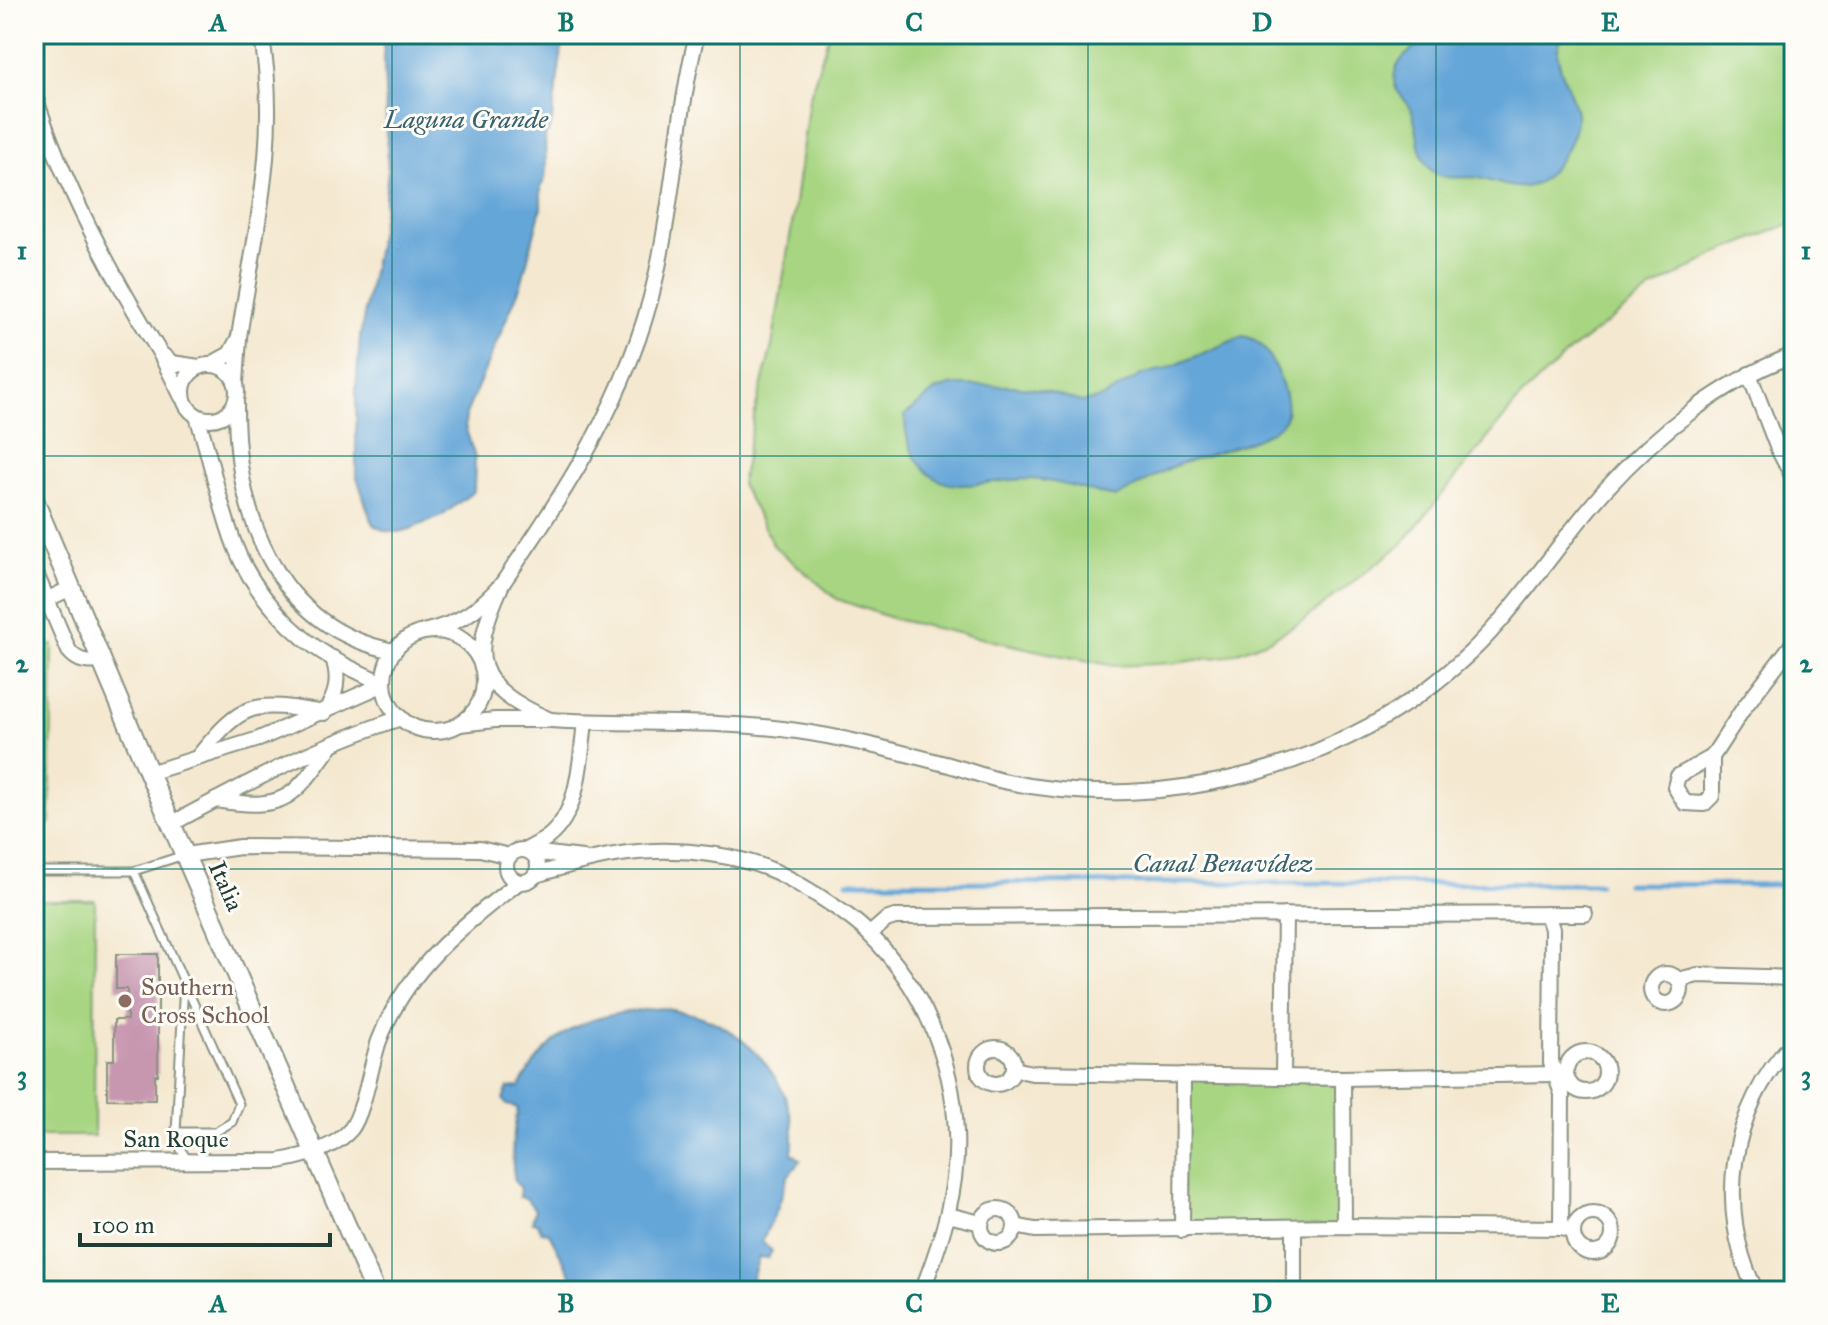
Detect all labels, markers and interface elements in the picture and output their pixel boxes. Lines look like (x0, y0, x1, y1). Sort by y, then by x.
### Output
text: A (207, 6, 227, 38)
text: B (557, 6, 575, 38)
text: C (905, 6, 923, 38)
text: D (1252, 6, 1272, 38)
text: E (1601, 6, 1620, 38)
water label: Laguna Grande (383, 103, 549, 135)
text: 1 (17, 234, 27, 266)
text: 1 (1801, 234, 1811, 266)
text: 2 (16, 647, 30, 679)
text: 2 (1800, 647, 1814, 679)
water label: Canal Benavídez (1133, 847, 1313, 879)
street label: Italia (202, 856, 251, 916)
place label: Southern Cross School (141, 972, 270, 1030)
marker: Southern Cross School (116, 992, 134, 1010)
text: 3 (17, 1059, 27, 1091)
text: 3 (1801, 1059, 1811, 1091)
street label: San Roque (123, 1124, 229, 1154)
scale bar (80, 1197, 330, 1247)
text: 100 m (92, 1210, 155, 1240)
text: A (207, 1287, 227, 1319)
text: B (557, 1287, 575, 1319)
text: C (905, 1287, 923, 1319)
text: D (1252, 1287, 1272, 1319)
text: E (1601, 1287, 1620, 1319)

